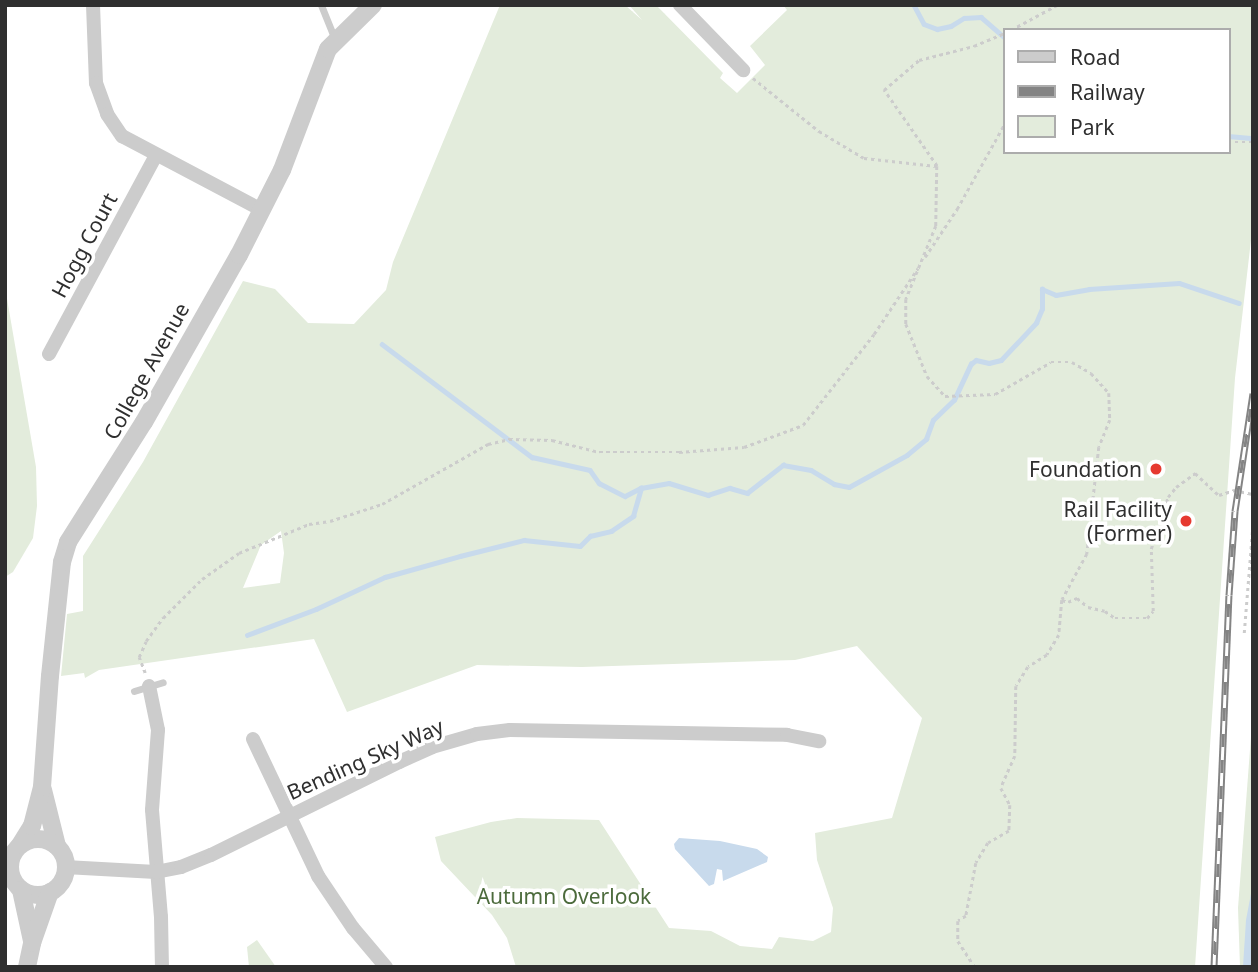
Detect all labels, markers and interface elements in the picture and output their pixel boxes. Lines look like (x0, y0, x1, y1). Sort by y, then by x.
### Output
legend (1002, 28, 1230, 154)
text: Road (1070, 43, 1120, 71)
text: Railway (1070, 78, 1145, 106)
text: Park (1070, 113, 1114, 141)
street label: Hogg Court (46, 188, 122, 302)
street label: College Avenue (98, 298, 194, 444)
place label: Foundation (1029, 456, 1142, 482)
marker: Foundation (1148, 461, 1164, 477)
place label: Rail Facility (Former) (1064, 496, 1172, 546)
marker: Rail Facility (Former) (1178, 513, 1194, 529)
street label: Bending Sky Way (283, 713, 447, 805)
park label: Autumn Overlook (477, 883, 651, 909)

